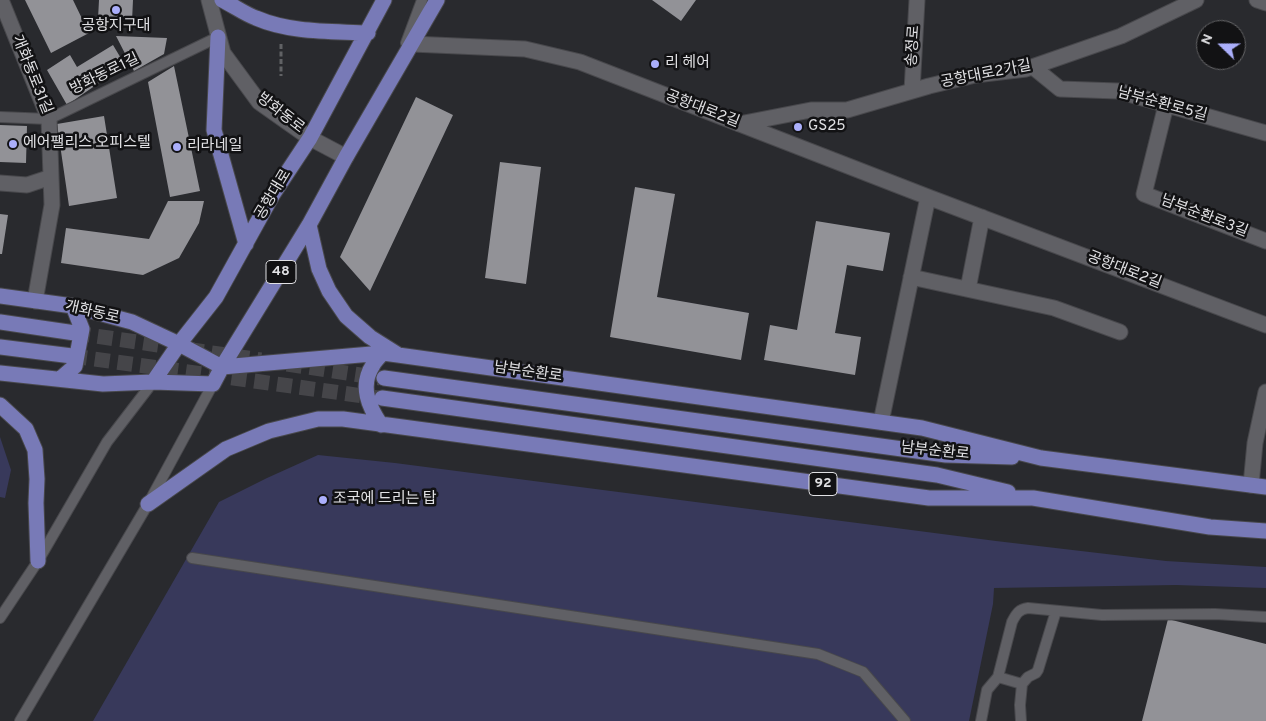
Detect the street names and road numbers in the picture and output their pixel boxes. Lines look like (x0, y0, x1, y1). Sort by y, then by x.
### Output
street label: 송정로 (904, 25, 924, 67)
street label: 개화동로31길 (7, 33, 55, 117)
street label: 방화동로1길 (68, 51, 142, 99)
street label: 공항대로2가길 (939, 57, 1033, 93)
street label: 남부순환로5길 (1115, 84, 1209, 126)
street label: 공항대로2길 (662, 88, 742, 132)
street label: 방화동로 (253, 90, 307, 138)
street label: 공항대로 (252, 167, 296, 223)
street label: 남부순환로3길 (1158, 192, 1250, 242)
street label: 공항대로2길 (1084, 249, 1164, 293)
road number: 48 (266, 260, 296, 284)
street label: 개화동로 (63, 298, 121, 328)
street label: 남부순환로 (493, 359, 563, 387)
street label: 남부순환로 (900, 439, 970, 465)
road number: 92 (809, 472, 837, 496)

